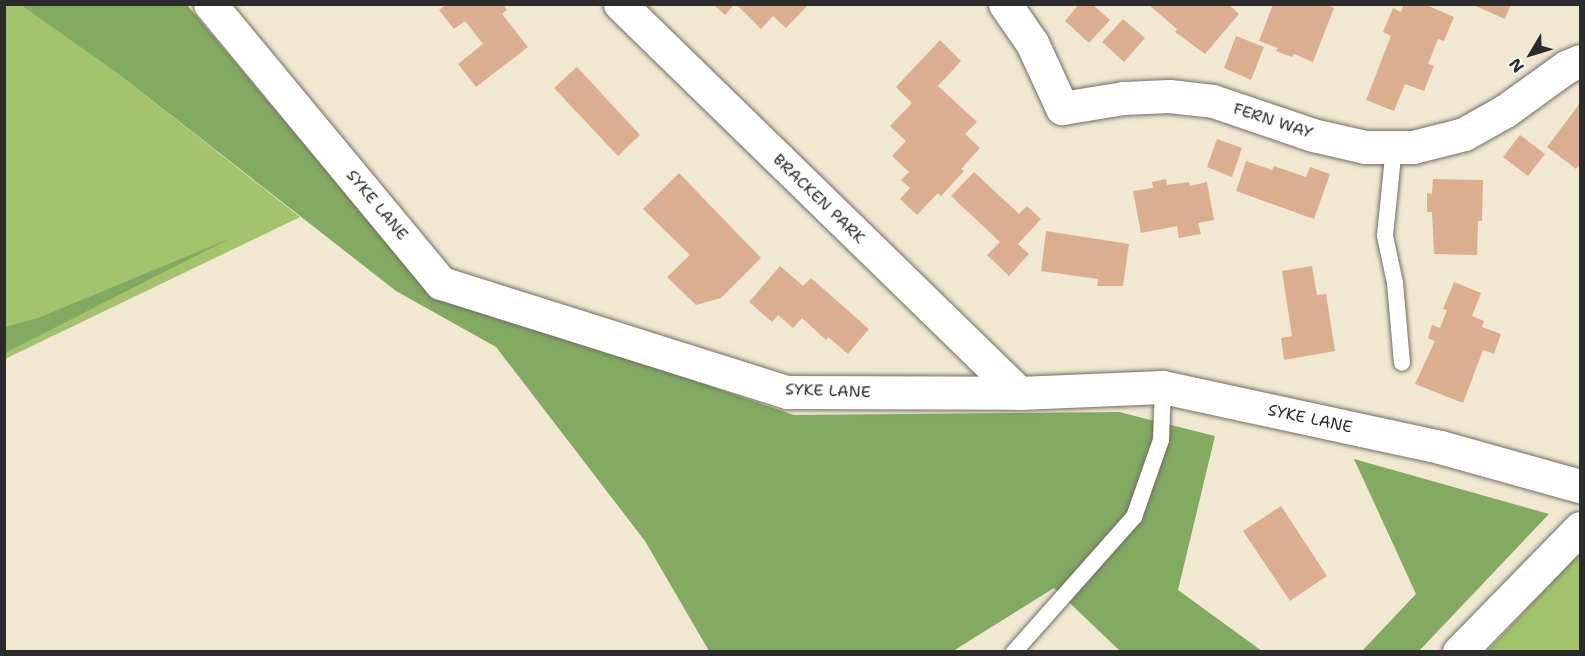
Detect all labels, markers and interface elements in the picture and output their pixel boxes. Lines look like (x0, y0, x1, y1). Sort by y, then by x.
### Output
north arrow (1501, 24, 1561, 84)
text: N (1504, 54, 1529, 77)
street label: FERN WAY (1231, 99, 1315, 143)
street label: BRACKEN PARK (769, 150, 869, 248)
street label: SYKE LANE (342, 166, 412, 244)
street label: SYKE LANE (785, 380, 871, 402)
street label: SYKE LANE (1266, 401, 1354, 437)

